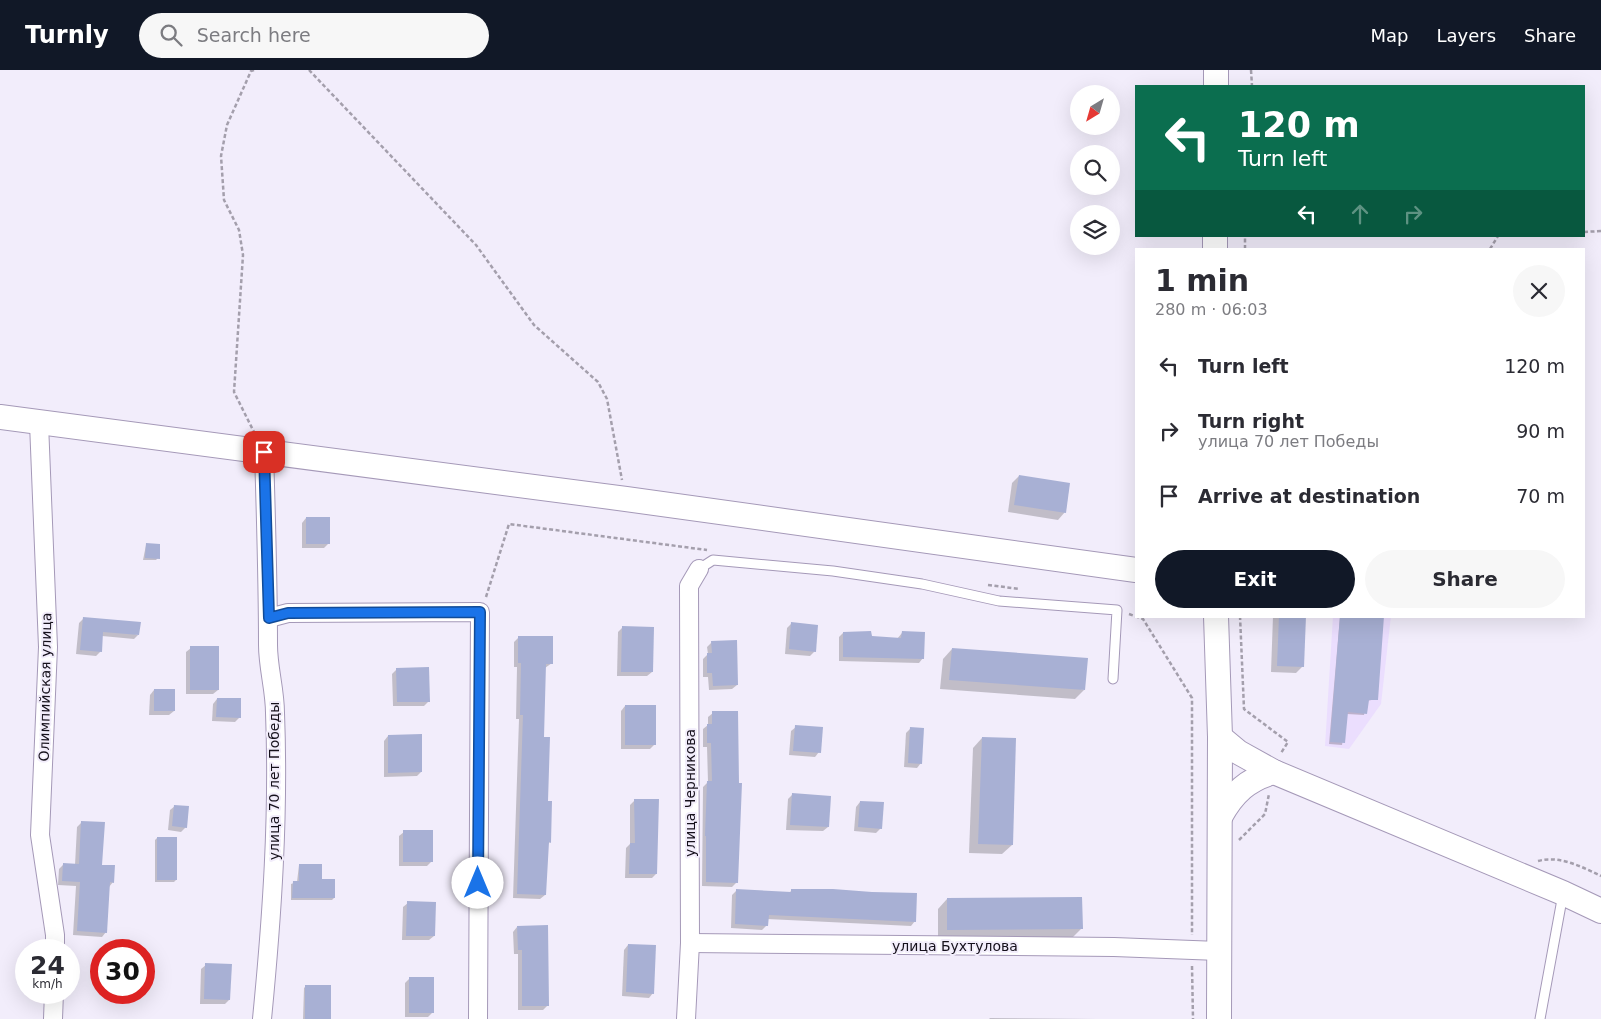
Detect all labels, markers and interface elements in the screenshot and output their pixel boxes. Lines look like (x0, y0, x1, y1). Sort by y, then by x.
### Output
search box (139, 13, 489, 58)
text: Turnly (25, 21, 109, 49)
icon: search (157, 21, 185, 49)
text: Search here (197, 24, 311, 46)
text: Map (1370, 25, 1408, 46)
text: Layers (1436, 25, 1496, 46)
text: Share (1524, 25, 1576, 46)
north arrow (1070, 85, 1120, 135)
map controls (1070, 85, 1120, 255)
icon: left (1155, 105, 1220, 170)
text: 120 m (1238, 105, 1360, 145)
button: search (1070, 145, 1120, 195)
text: Turn left (1238, 146, 1327, 171)
icon: left (1293, 200, 1321, 228)
icon: ahead (1346, 200, 1374, 228)
icon: right (1399, 200, 1427, 228)
button: layers (1070, 205, 1120, 255)
text: 1 min (1155, 263, 1249, 298)
button: close (1513, 265, 1565, 317)
text: 280 m · 06:03 (1155, 300, 1268, 319)
icon: left (1155, 352, 1183, 380)
text: Turn left (1198, 355, 1289, 377)
text: 120 m (1504, 355, 1565, 377)
text: Turn right (1198, 410, 1304, 432)
icon: right (1155, 417, 1183, 445)
text: 90 m (1516, 420, 1565, 442)
pin (243, 431, 285, 473)
text: улица 70 лет Победы (1198, 432, 1379, 451)
icon: arrive (250, 438, 278, 466)
icon: arrive (1155, 482, 1183, 510)
text: Arrive at destination (1198, 485, 1420, 507)
text: 70 m (1516, 485, 1565, 507)
button: Exit (1155, 550, 1355, 608)
button: Share (1365, 550, 1565, 608)
street label: Олимпийская улица (36, 612, 54, 762)
street label: улица 70 лет Победы (266, 702, 282, 860)
street label: улица Черникова (682, 729, 698, 857)
position arrow (451, 856, 503, 908)
street label: улица Бухтулова (892, 938, 1018, 954)
speed limit sign: 30 (90, 939, 155, 1004)
text: 24 (30, 951, 65, 980)
text: km/h (32, 977, 63, 991)

